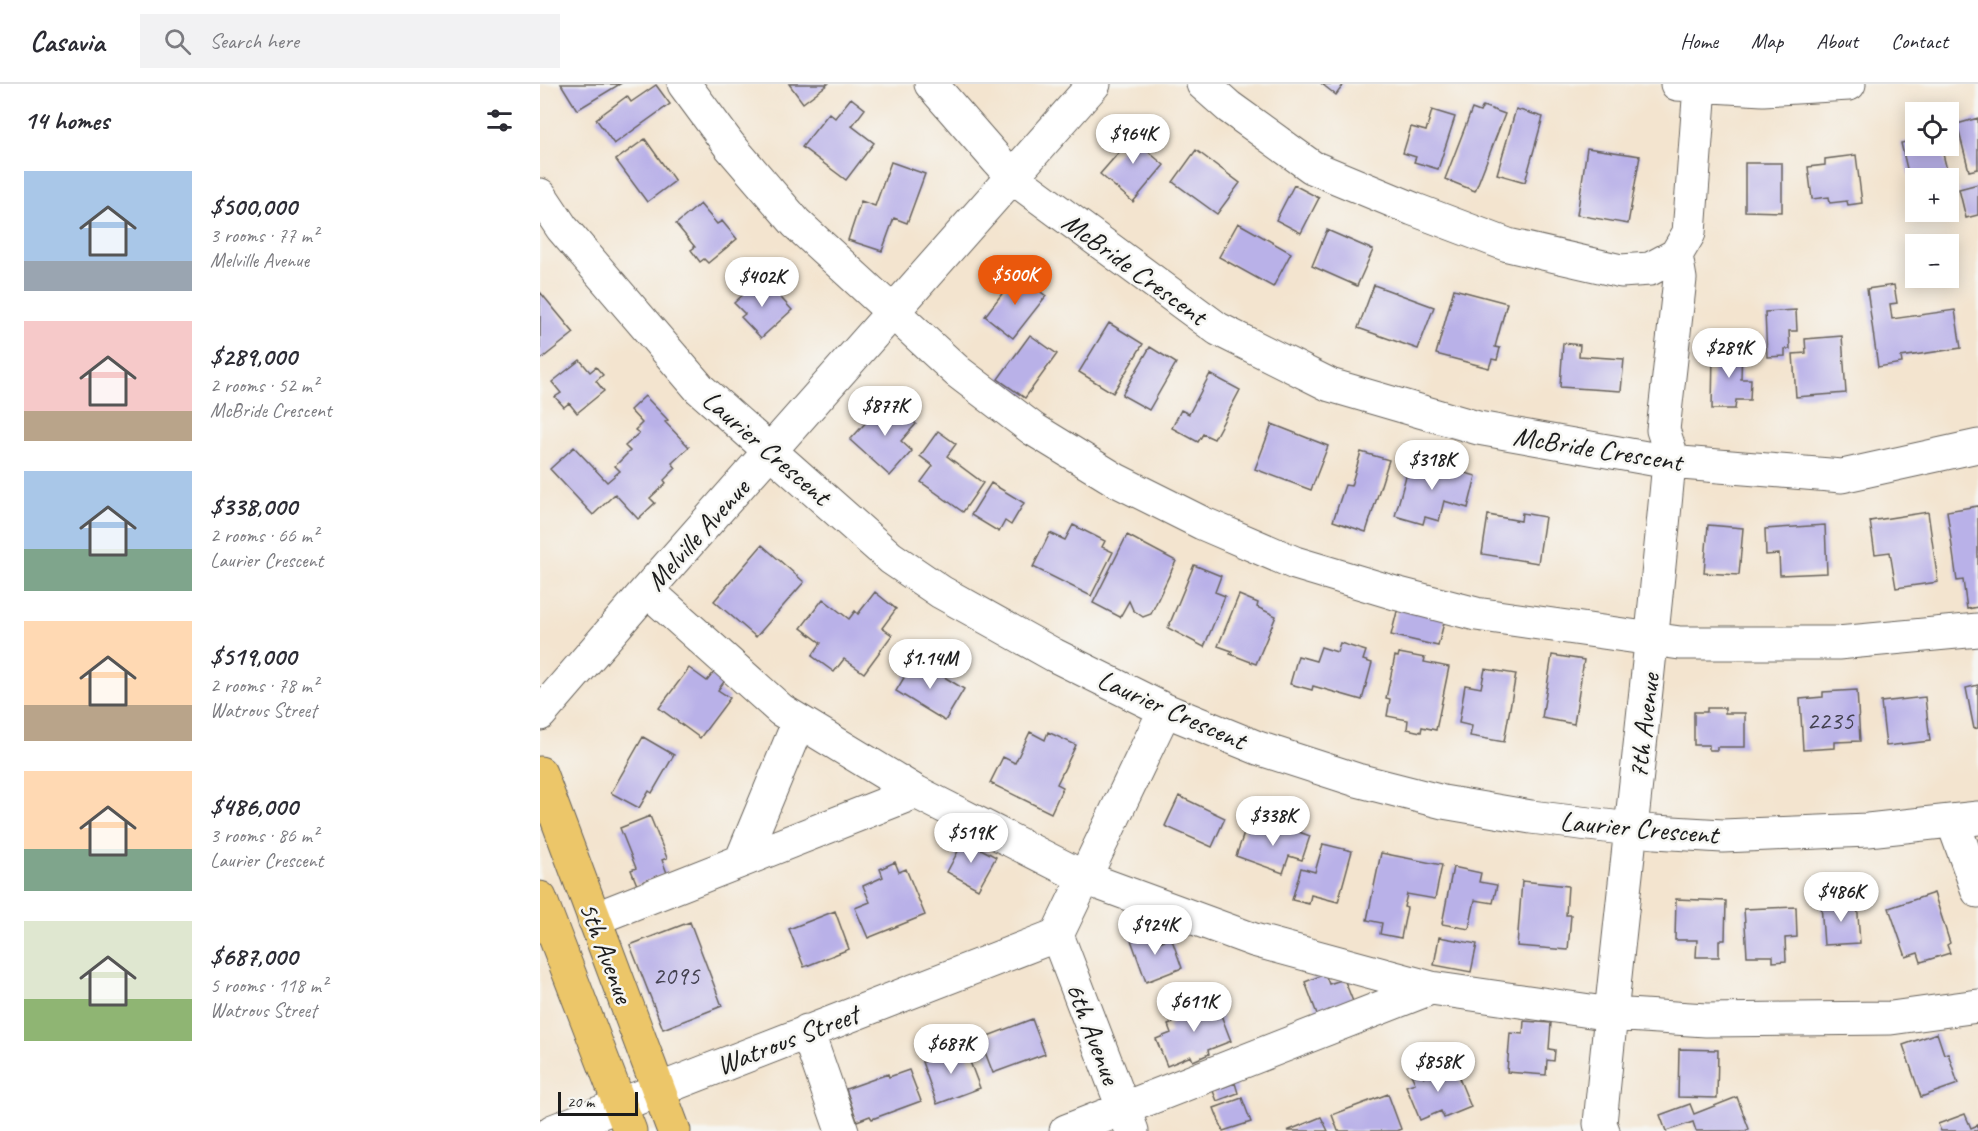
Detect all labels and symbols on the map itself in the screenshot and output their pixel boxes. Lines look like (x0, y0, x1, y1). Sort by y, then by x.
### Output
pin: $964K (1091, 114, 1175, 165)
street label: McBride Crescent (1056, 204, 1216, 334)
pin: $500K (973, 255, 1057, 306)
pin: $402K (720, 257, 804, 308)
pin: $289K (1687, 328, 1771, 379)
street label: Laurier Crescent (695, 382, 840, 514)
pin: $877K (843, 386, 927, 437)
street label: McBride Crescent (1511, 418, 1687, 480)
pin: $318K (1390, 440, 1474, 491)
street label: Melville Avenue (638, 470, 758, 598)
pin: $1.14M (881, 639, 979, 690)
street label: Laurier Crescent (1092, 661, 1254, 759)
street label: 7th Avenue (1620, 670, 1668, 781)
house number: 2235 (1807, 704, 1855, 737)
pin: $338K (1231, 796, 1315, 847)
street label: Laurier Crescent (1558, 803, 1722, 852)
pin: $519K (929, 813, 1013, 864)
pin: $486K (1799, 872, 1883, 923)
street label: 5th Avenue (571, 897, 643, 1010)
pin: $924K (1113, 905, 1197, 956)
house number: 2095 (653, 959, 701, 992)
street label: 6th Avenue (1058, 978, 1130, 1091)
pin: $611K (1152, 982, 1236, 1033)
street label: Watrous Street (711, 995, 867, 1083)
pin: $687K (909, 1024, 993, 1075)
pin: $858K (1396, 1042, 1480, 1093)
scale bar (558, 1089, 638, 1116)

